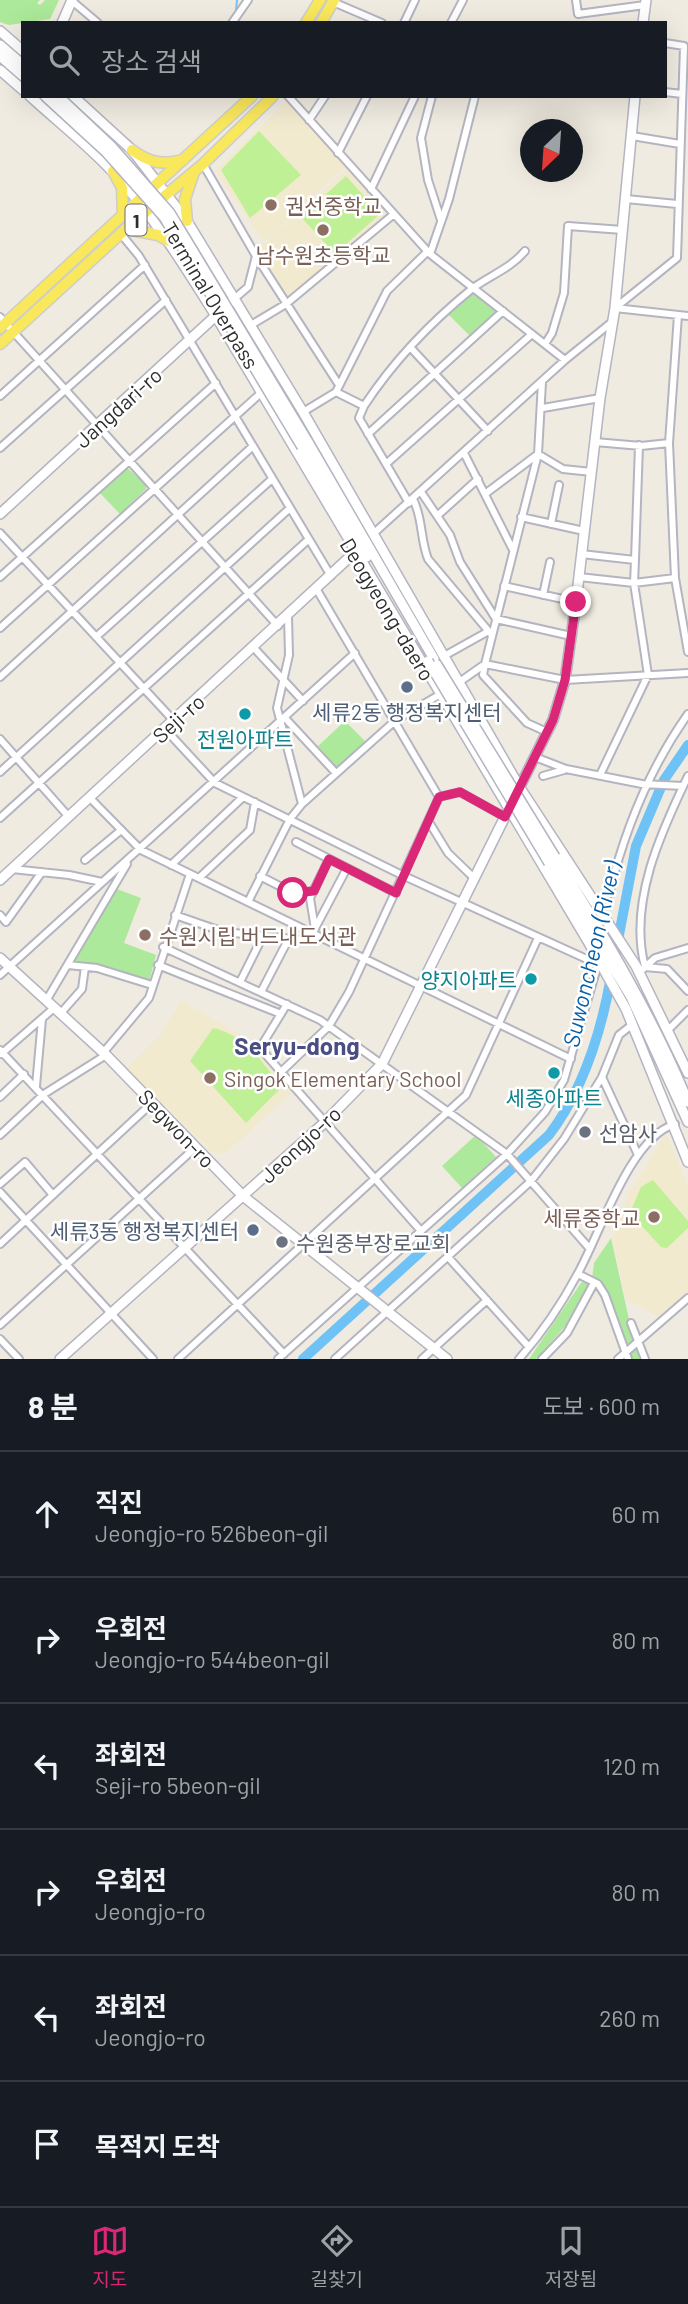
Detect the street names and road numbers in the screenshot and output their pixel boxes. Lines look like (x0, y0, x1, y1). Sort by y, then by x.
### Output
road number: 1 (125, 204, 146, 235)
street label: Terminal Overpass (157, 217, 265, 373)
street label: Jangdari-ro (70, 362, 166, 452)
street label: Deogyeong-daero (336, 533, 440, 685)
street label: Seji-ro (147, 688, 209, 748)
street label: Segwon-ro (133, 1084, 221, 1172)
street label: Jeongjo-ro (254, 1100, 346, 1188)

